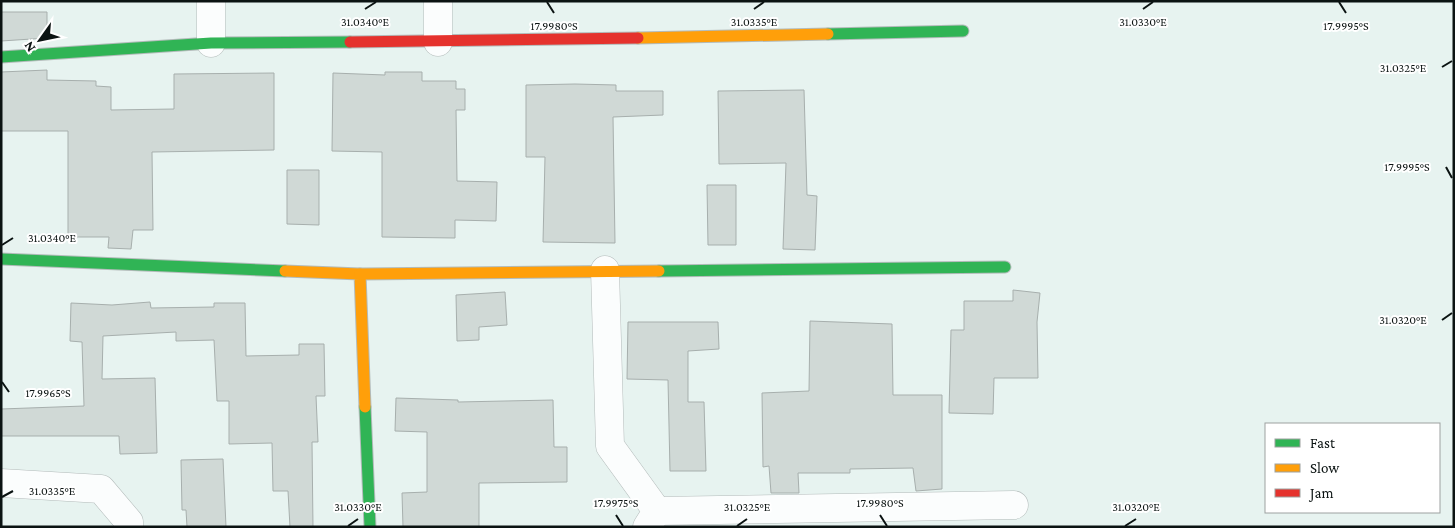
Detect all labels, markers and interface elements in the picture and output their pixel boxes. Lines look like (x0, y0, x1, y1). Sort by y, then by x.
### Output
north arrow (15, 15, 65, 65)
text: 31.0340°E (341, 15, 390, 29)
text: 31.0335°E (731, 15, 778, 29)
text: 31.0330°E (1119, 15, 1167, 29)
text: 17.9980°S (530, 19, 578, 33)
text: 17.9995°S (1323, 19, 1369, 33)
text: N (20, 38, 38, 55)
text: 31.0325°E (1380, 61, 1427, 75)
text: 17.9995°S (1384, 160, 1430, 174)
text: 31.0340°E (28, 231, 77, 245)
text: 31.0320°E (1379, 313, 1427, 327)
text: 17.9965°S (25, 386, 71, 400)
legend (1265, 423, 1440, 513)
text: Fast (1310, 435, 1336, 451)
text: Slow (1310, 460, 1340, 476)
text: 31.0335°E (29, 484, 76, 498)
text: Jam (1308, 485, 1333, 502)
text: 17.9975°S (594, 496, 639, 510)
text: 17.9980°S (856, 496, 904, 510)
text: 31.0330°E (334, 500, 382, 514)
text: 31.0325°E (724, 500, 771, 514)
text: 31.0320°E (1112, 500, 1160, 514)

